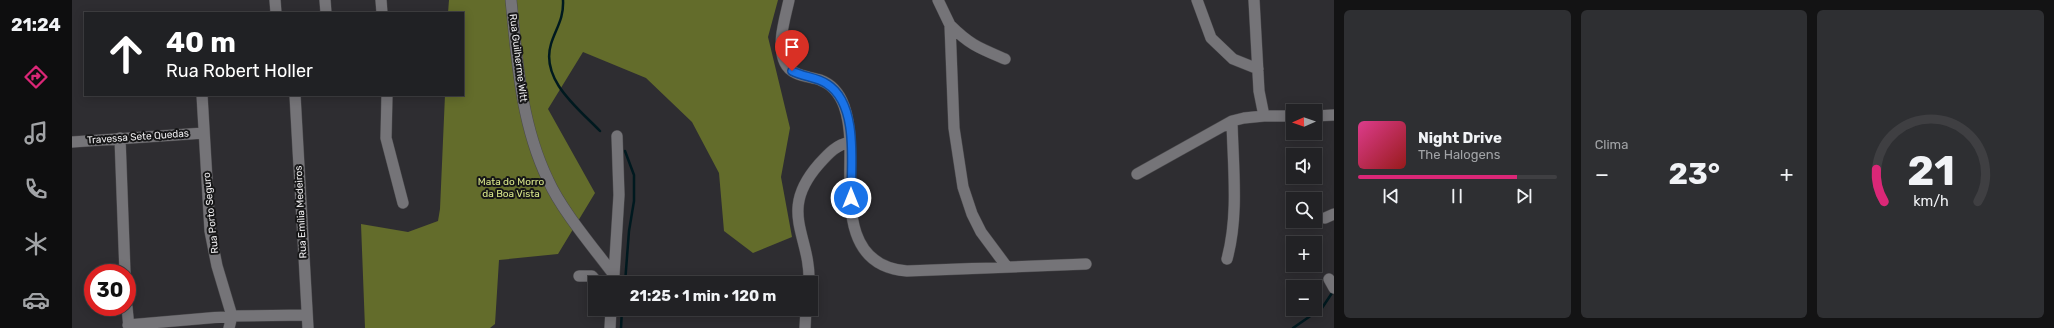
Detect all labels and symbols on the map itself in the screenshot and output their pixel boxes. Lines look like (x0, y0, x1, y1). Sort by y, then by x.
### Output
street label: Rua Guilherme Witt (507, 13, 529, 103)
pin (775, 30, 809, 71)
north arrow (1286, 104, 1322, 140)
street label: Travessa Sete Quedas (87, 127, 189, 147)
street label: Rua Emília Medeiros (293, 165, 309, 259)
street label: Rua Porto Seguro (201, 171, 221, 254)
park label: Mata do Morro da Boa Vista (478, 176, 544, 200)
position arrow (830, 177, 872, 219)
speed limit sign: 30 (84, 264, 136, 316)

